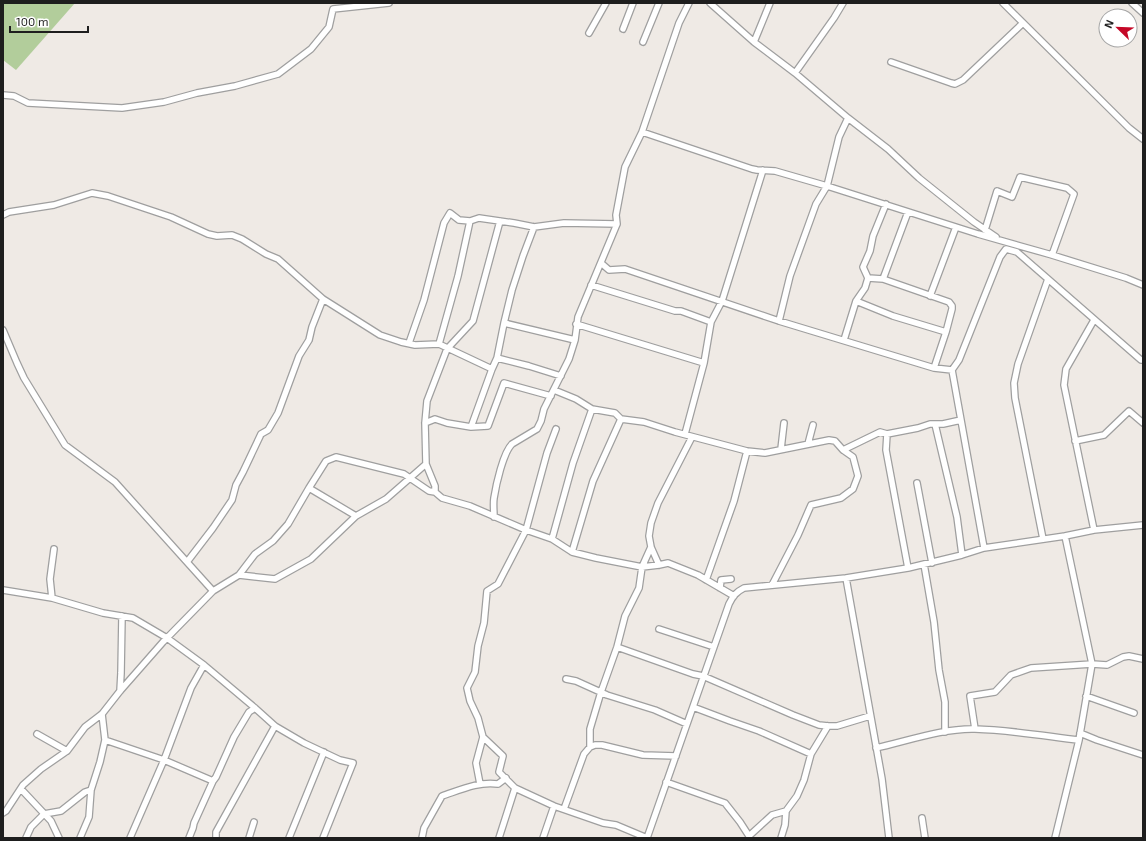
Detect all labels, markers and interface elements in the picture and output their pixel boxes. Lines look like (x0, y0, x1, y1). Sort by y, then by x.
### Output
scale bar (10, 8, 88, 34)
north arrow (1098, 8, 1138, 48)
text: 100 m (16, 14, 48, 28)
text: N (1101, 18, 1116, 30)

